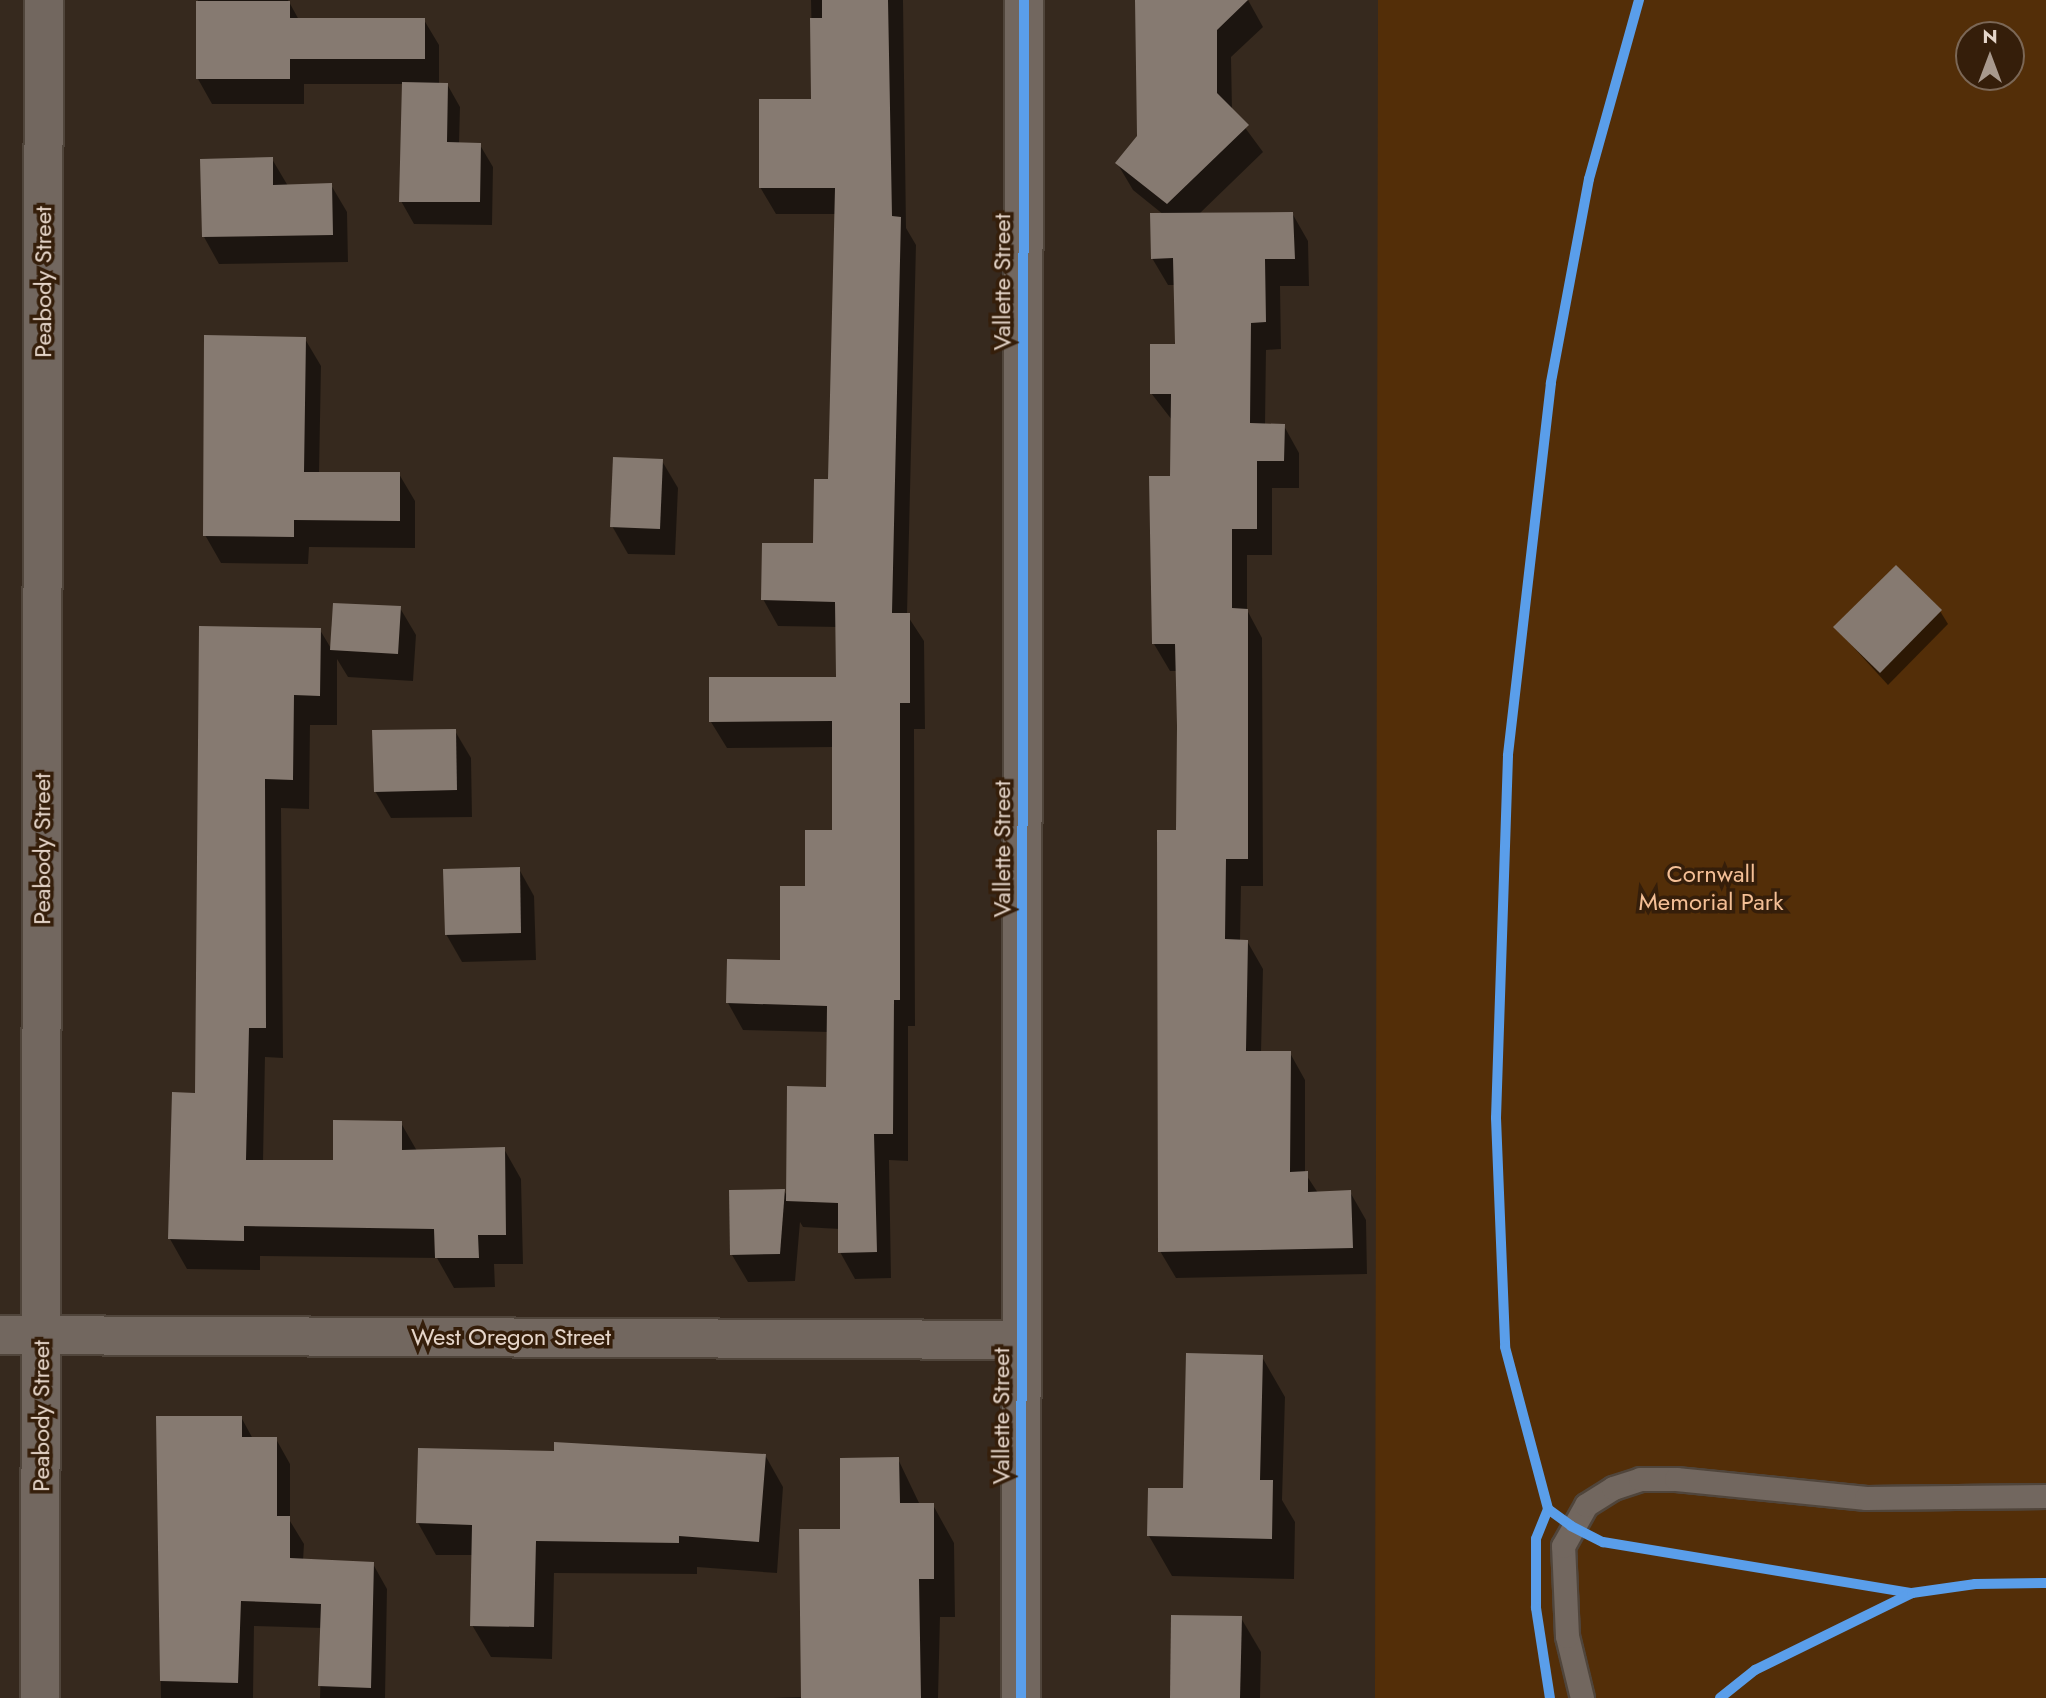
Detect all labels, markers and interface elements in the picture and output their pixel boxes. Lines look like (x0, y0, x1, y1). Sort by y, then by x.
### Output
north arrow (1955, 21, 2025, 91)
text: N (1982, 23, 1998, 50)
street label: Peabody Street (29, 206, 57, 358)
street label: Vallette Street (988, 214, 1016, 350)
street label: Peabody Street (28, 773, 56, 925)
street label: Vallette Street (988, 781, 1016, 917)
park label: Cornwall Memorial Park (1638, 860, 1784, 916)
street label: West Oregon Street (411, 1323, 611, 1351)
street label: Peabody Street (27, 1340, 55, 1492)
street label: Vallette Street (987, 1348, 1015, 1484)

